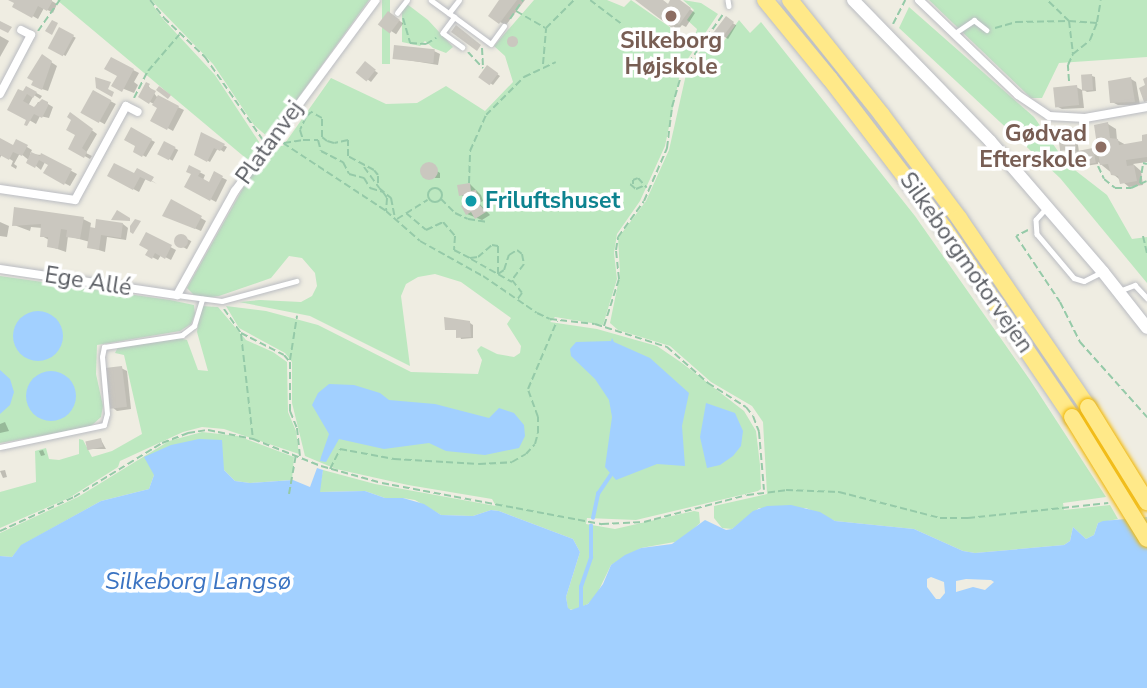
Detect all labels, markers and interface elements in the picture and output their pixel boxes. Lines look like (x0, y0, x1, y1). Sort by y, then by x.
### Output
marker: Silkeborg Højskole (663, 8, 679, 24)
place label: Silkeborg Højskole (620, 27, 722, 81)
street label: Platanvej (231, 96, 309, 190)
place label: Gødvad Efterskole (979, 120, 1087, 174)
marker: Gødvad Efterskole (1093, 139, 1109, 155)
street label: Silkeborgmotorvejen (893, 167, 1039, 359)
place label: Friluftshuset (485, 187, 620, 215)
marker: Friluftshuset (463, 193, 479, 209)
street label: Ege Allé (43, 262, 133, 302)
water label: Silkeborg Langsø (105, 568, 291, 596)

